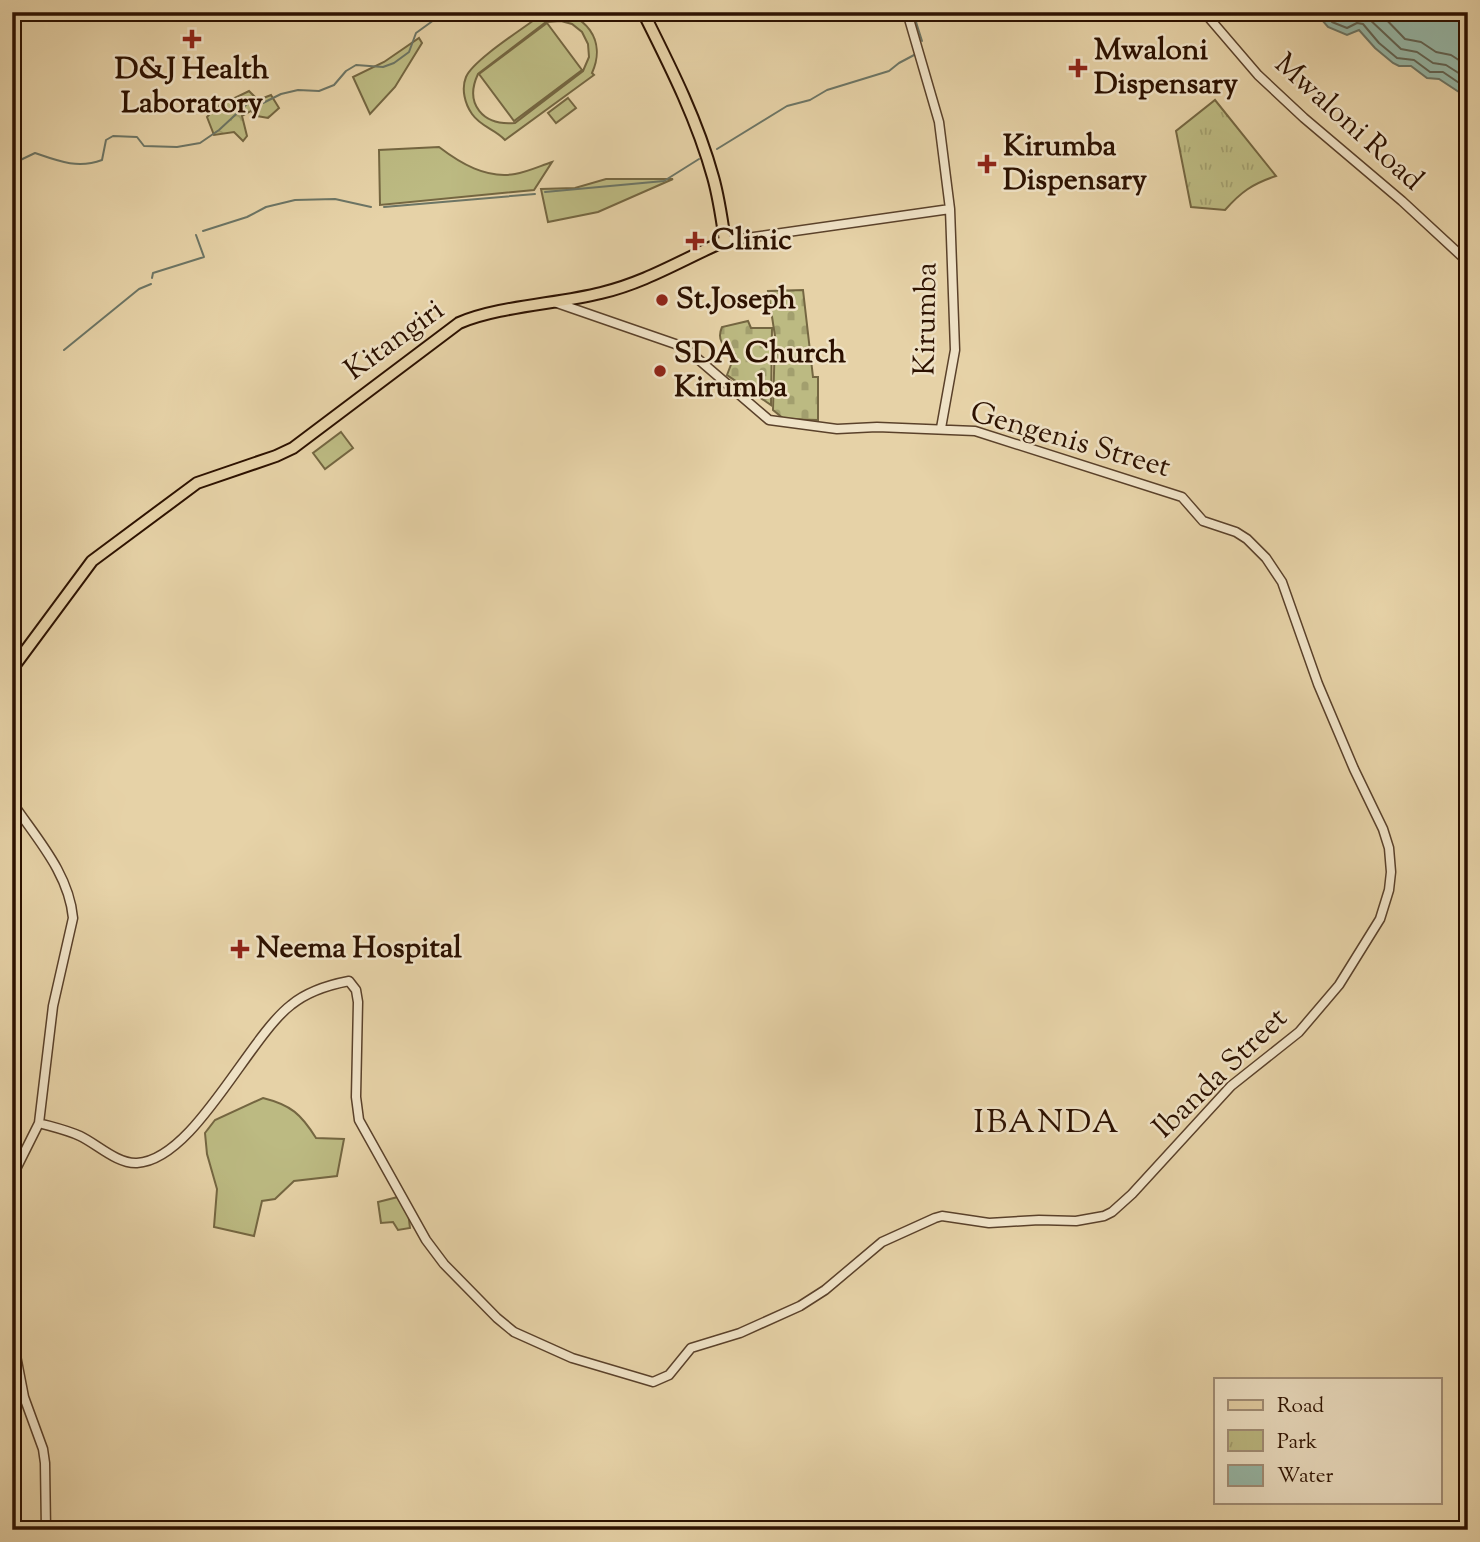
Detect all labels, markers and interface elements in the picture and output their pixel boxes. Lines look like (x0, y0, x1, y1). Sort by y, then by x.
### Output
marker: D&J Health Laboratory (182, 29, 202, 49)
place label: Mwaloni Dispensary (1094, 30, 1238, 107)
street label: Mwaloni Road (1264, 44, 1432, 202)
place label: D&J Health Laboratory (115, 49, 270, 126)
marker: Mwaloni Dispensary (1068, 58, 1088, 78)
place label: Kirumba Dispensary (1003, 126, 1147, 203)
marker: Kirumba Dispensary (977, 154, 997, 174)
place label: Clinic (711, 220, 792, 263)
marker: Clinic (685, 231, 705, 251)
street label: Kirumba (905, 262, 949, 376)
place label: St.Joseph (676, 279, 796, 322)
street label: Kitangiri (336, 290, 454, 392)
marker: St.Joseph (654, 292, 670, 308)
place label: SDA Church Kirumba (674, 333, 846, 410)
marker: SDA Church Kirumba (652, 363, 668, 379)
street label: Gengenis Street (965, 392, 1175, 490)
place label: Neema Hospital (256, 928, 463, 971)
marker: Neema Hospital (230, 939, 250, 959)
street label: Ibanda Street (1144, 999, 1298, 1149)
district label: IBANDA (973, 1100, 1121, 1148)
legend (1214, 1378, 1442, 1504)
text: Road (1277, 1392, 1324, 1422)
text: Park (1277, 1428, 1318, 1458)
text: Water (1277, 1462, 1334, 1492)

